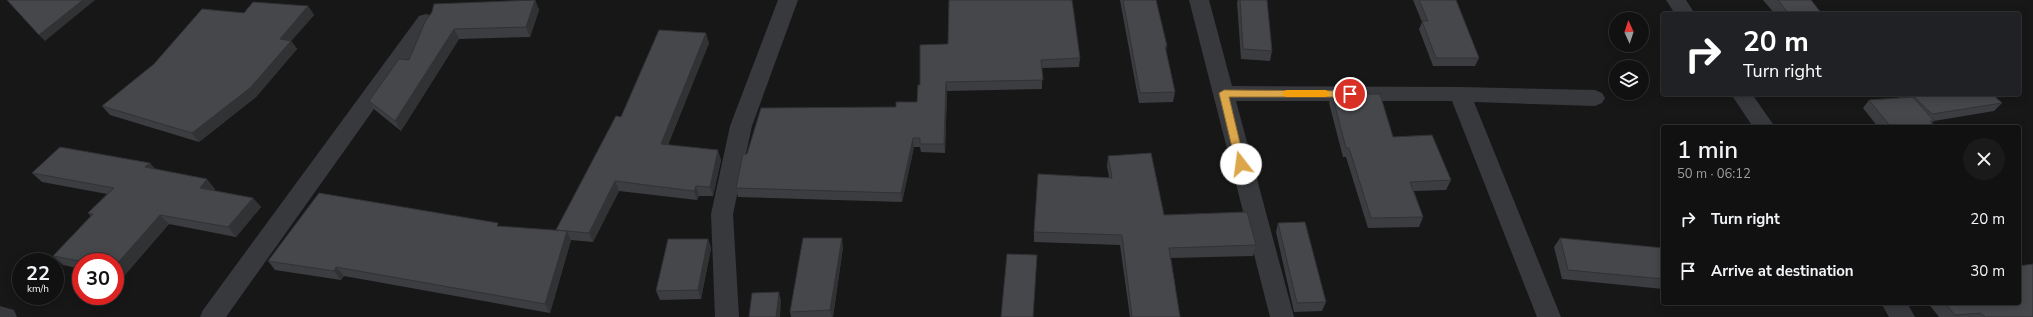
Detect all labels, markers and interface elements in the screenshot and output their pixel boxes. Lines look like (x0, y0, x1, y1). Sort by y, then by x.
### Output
north arrow (1609, 12, 1649, 52)
map controls (1609, 12, 1649, 100)
text: 20 m (1743, 23, 1809, 61)
icon: right (1677, 28, 1729, 80)
text: Turn right (1743, 59, 1822, 83)
button: layers (1609, 60, 1649, 100)
pin (1333, 77, 1367, 111)
icon: arrive (1339, 83, 1361, 105)
text: 1 min (1677, 134, 1738, 166)
button: close (1963, 138, 2005, 180)
position arrow (1220, 143, 1262, 185)
text: 50 m · 06:12 (1677, 165, 1751, 183)
icon: right (1677, 208, 1699, 230)
text: Turn right (1711, 209, 1780, 229)
text: 20 m (1970, 209, 2005, 229)
speed limit sign: 30 (72, 253, 124, 305)
text: 22 (26, 260, 50, 287)
icon: arrive (1677, 260, 1699, 282)
text: Arrive at destination (1711, 261, 1854, 281)
text: 30 m (1970, 261, 2005, 281)
text: km/h (27, 282, 49, 296)

